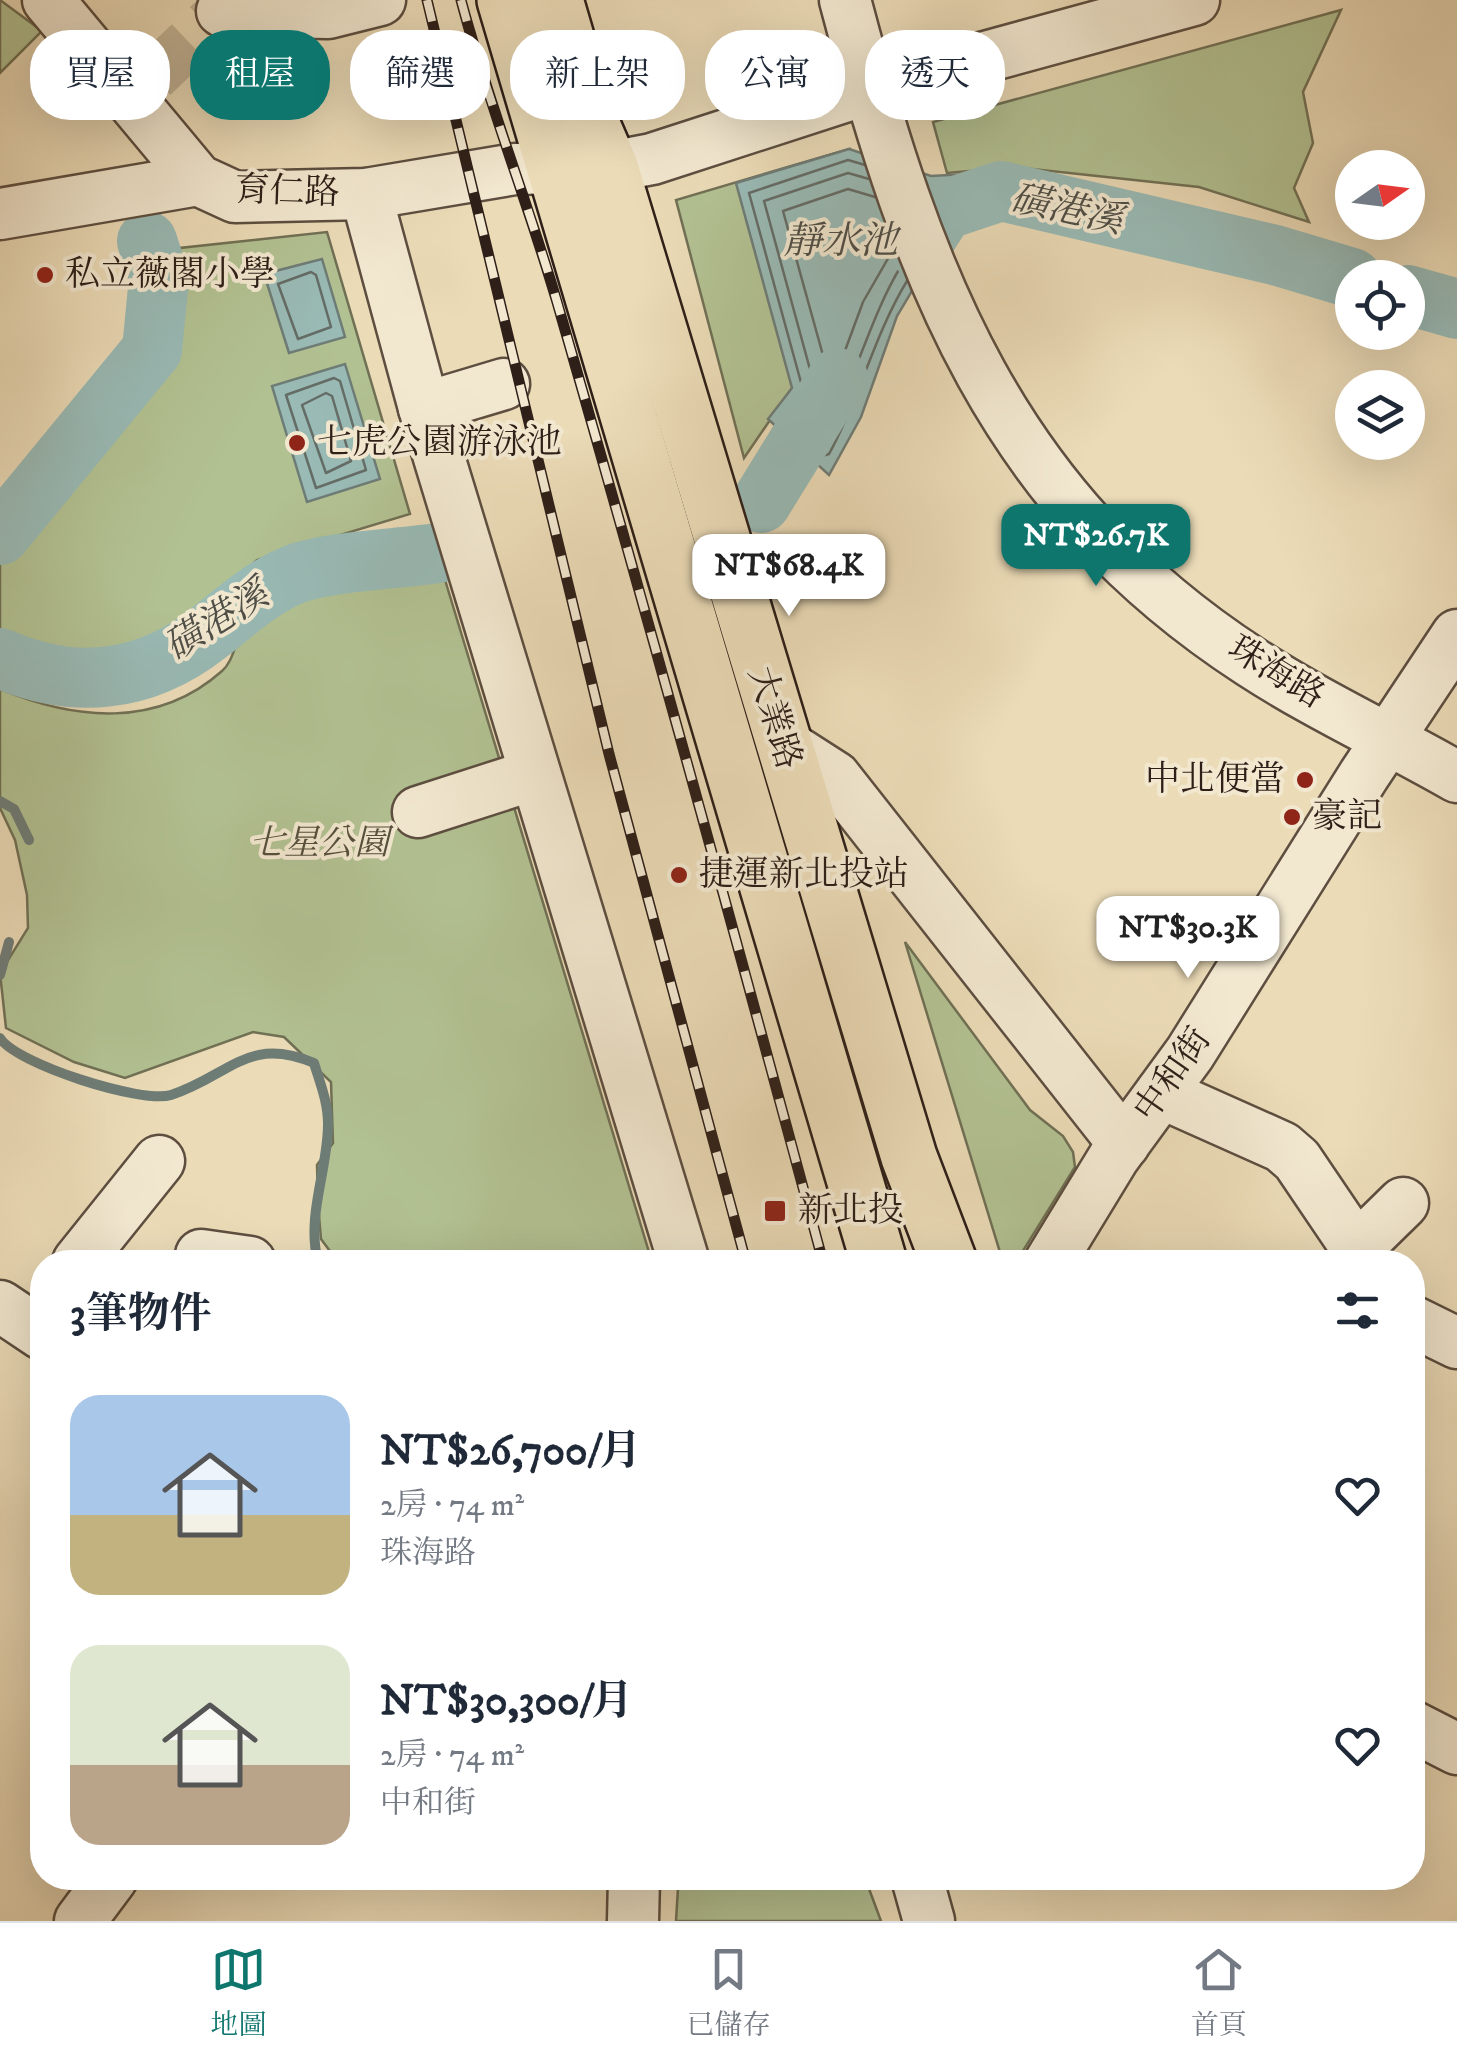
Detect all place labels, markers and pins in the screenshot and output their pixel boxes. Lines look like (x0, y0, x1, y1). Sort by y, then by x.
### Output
place label: 私立薇閣小學 (65, 253, 275, 297)
marker: 私立薇閣小學 (34, 264, 56, 286)
place label: 七虎公園游泳池 (317, 421, 562, 465)
marker: 七虎公園游泳池 (286, 432, 308, 454)
pin: NT$26.7K (993, 504, 1199, 589)
pin: NT$68.4K (686, 534, 892, 619)
place label: 中北便當 (1145, 758, 1285, 802)
marker: 中北便當 (1294, 769, 1316, 791)
place label: 豪記 (1312, 795, 1382, 839)
marker: 豪記 (1281, 806, 1303, 828)
place label: 捷運新北投站 (699, 853, 909, 897)
marker: 捷運新北投站 (668, 864, 690, 886)
pin: NT$30.3K (1085, 896, 1291, 981)
place label: 新北投 (798, 1189, 903, 1233)
marker: 新北投 (762, 1198, 788, 1224)

